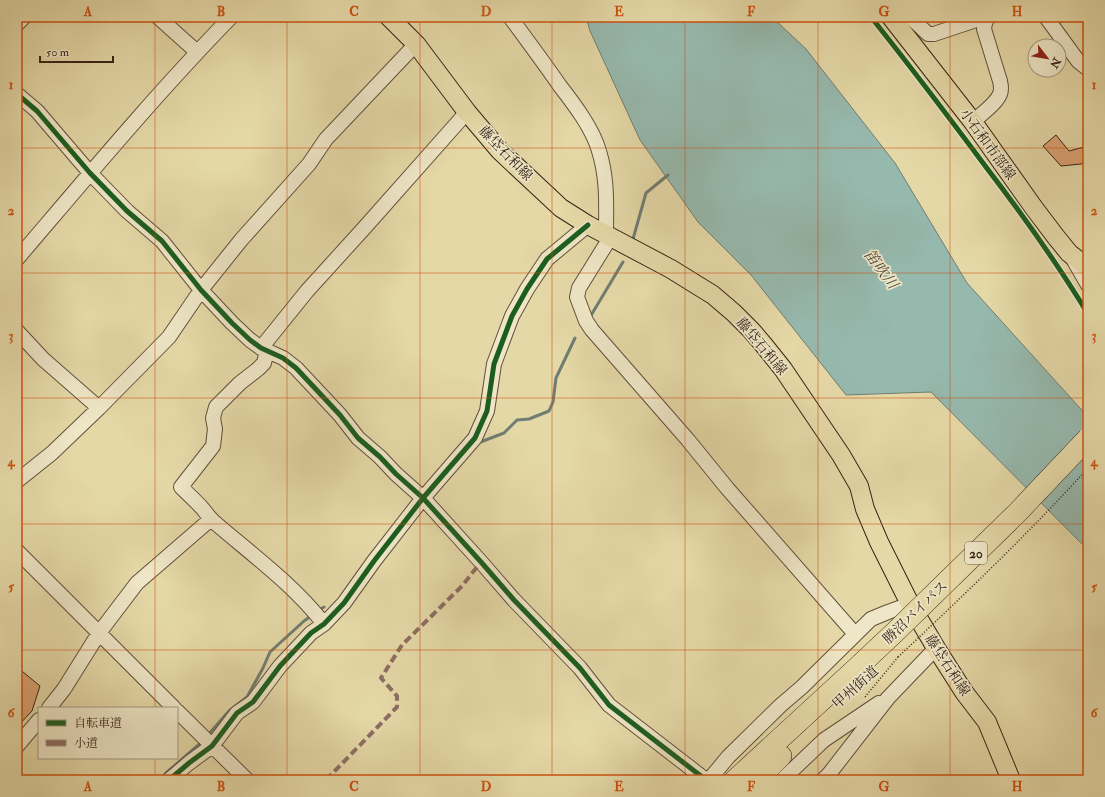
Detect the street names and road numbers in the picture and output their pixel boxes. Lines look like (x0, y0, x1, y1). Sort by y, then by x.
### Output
street label: 小石和市部線 (956, 105, 1019, 183)
street label: 藤垈石和線 (475, 122, 536, 184)
street label: 藤垈石和線 (733, 314, 791, 379)
road number: 20 (965, 542, 987, 564)
street label: 勝沼バイパス (879, 577, 951, 648)
street label: 藤垈石和線 (921, 631, 974, 699)
street label: 甲州街道 (829, 662, 882, 712)

